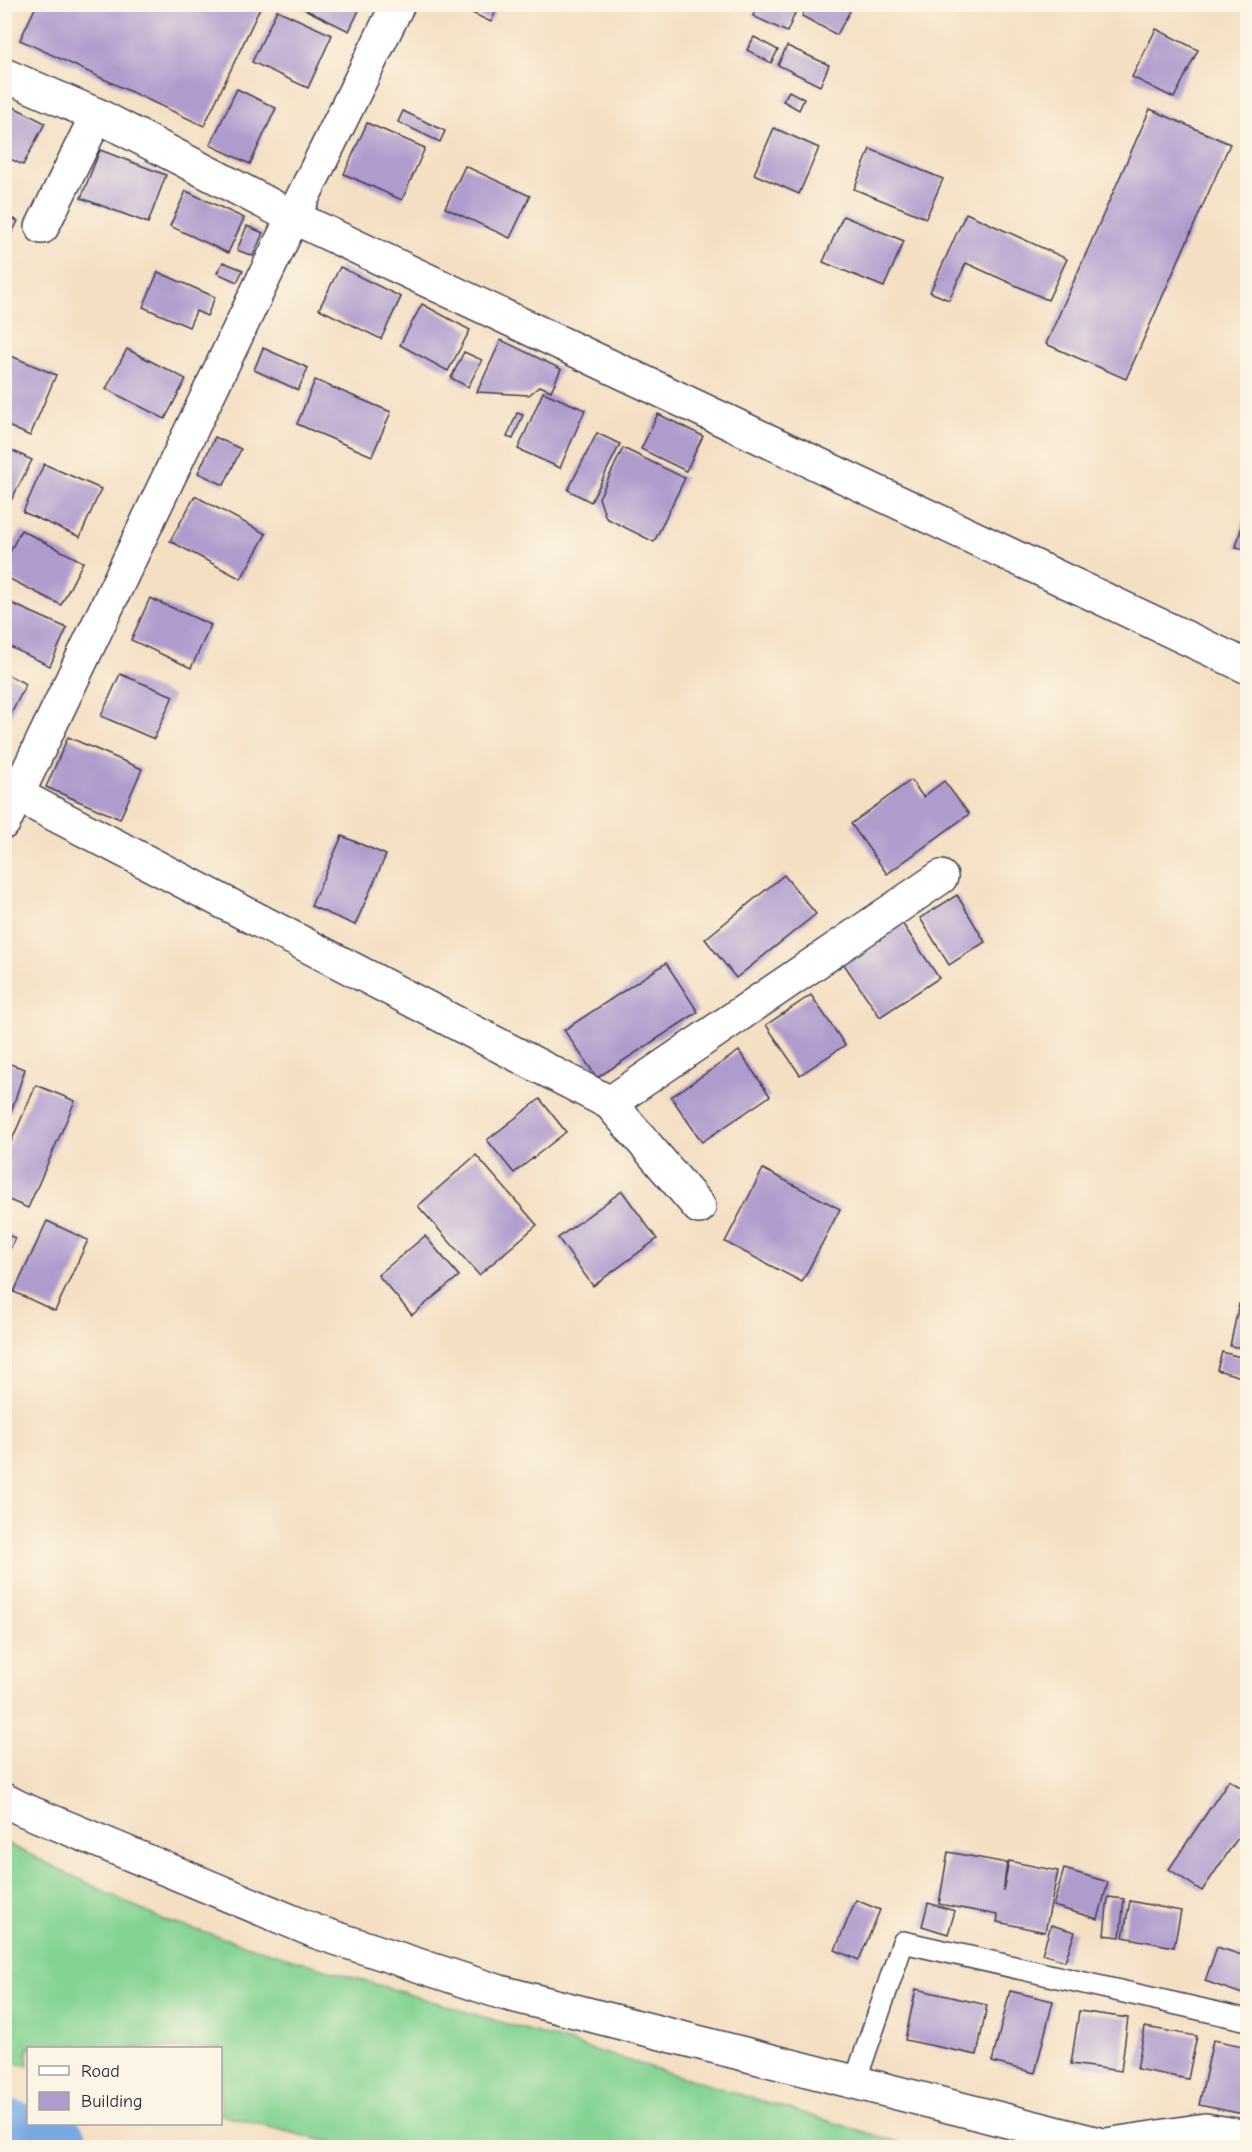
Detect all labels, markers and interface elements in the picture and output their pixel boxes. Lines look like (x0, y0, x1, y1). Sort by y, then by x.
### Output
legend (27, 2047, 222, 2125)
text: Road (81, 2061, 120, 2082)
text: Building (81, 2091, 143, 2112)

